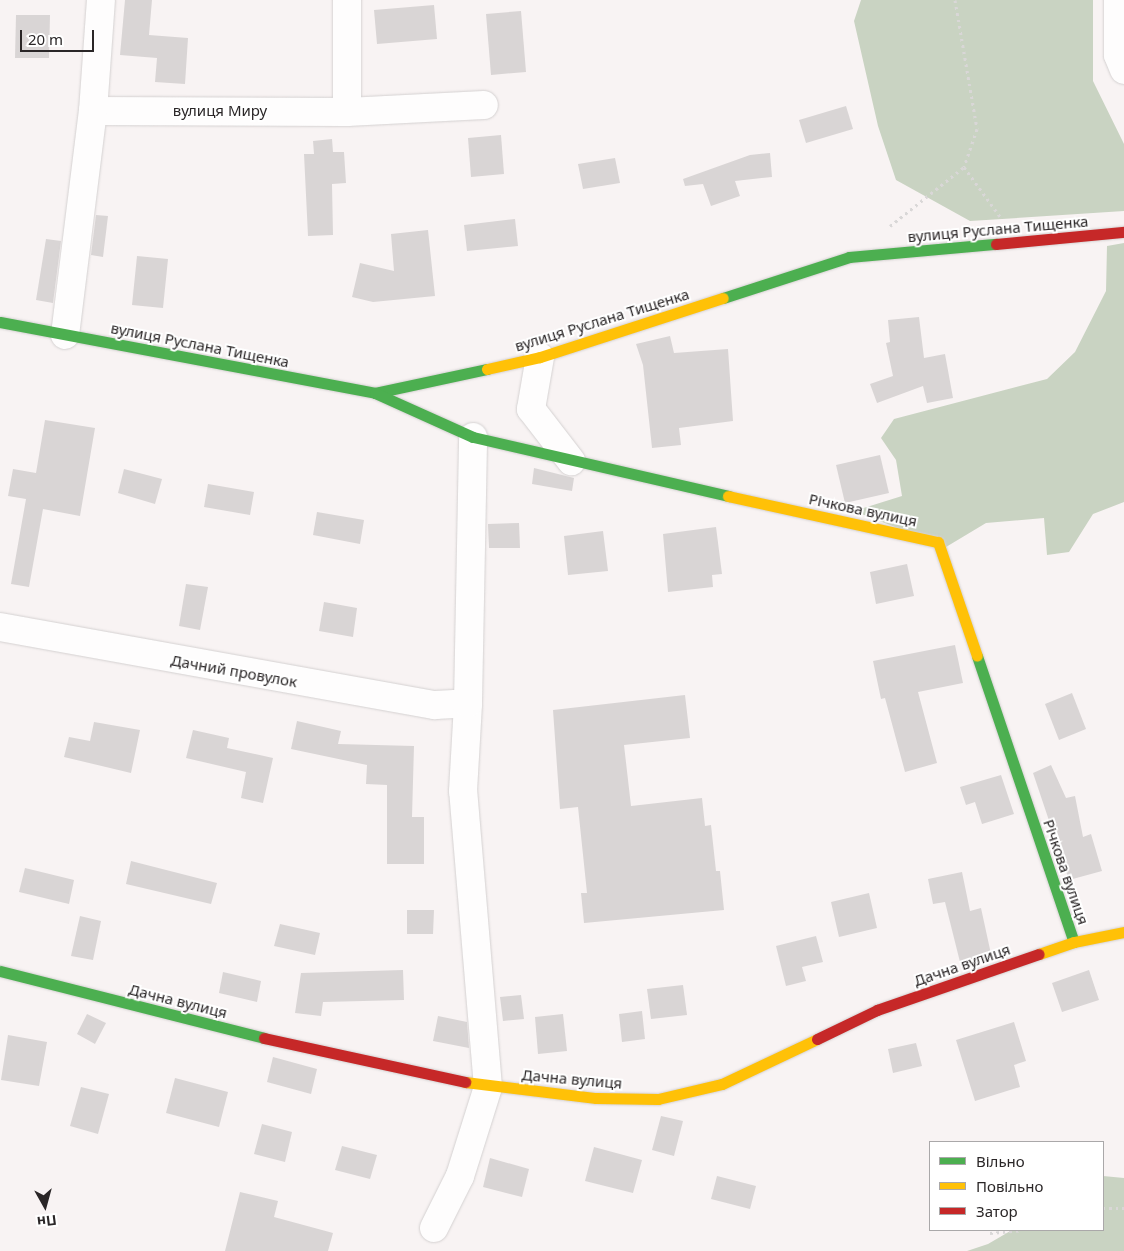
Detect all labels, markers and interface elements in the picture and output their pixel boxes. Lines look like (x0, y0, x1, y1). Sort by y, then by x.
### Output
scale bar (22, 20, 96, 52)
text: 20 m (28, 29, 63, 49)
street label: вулиця Миру (173, 102, 267, 120)
street label: вулиця Руслана Тищенка (907, 212, 1089, 246)
street label: вулиця Руслана Тищенка (513, 285, 691, 355)
street label: вулиця Руслана Тищенка (109, 319, 291, 371)
street label: Річкова вулиця (807, 490, 919, 530)
street label: Дачний провулок (169, 651, 299, 691)
street label: Річкова вулиця (1040, 817, 1092, 927)
street label: Дачна вулиця (911, 940, 1013, 990)
street label: Дачна вулиця (127, 980, 229, 1022)
street label: Дачна вулиця (521, 1066, 623, 1092)
legend (929, 1141, 1104, 1231)
text: Вільно (976, 1151, 1025, 1171)
text: Повільно (976, 1176, 1043, 1196)
north arrow (20, 1181, 70, 1231)
text: Затор (976, 1201, 1018, 1221)
text: Пн (36, 1211, 58, 1232)

